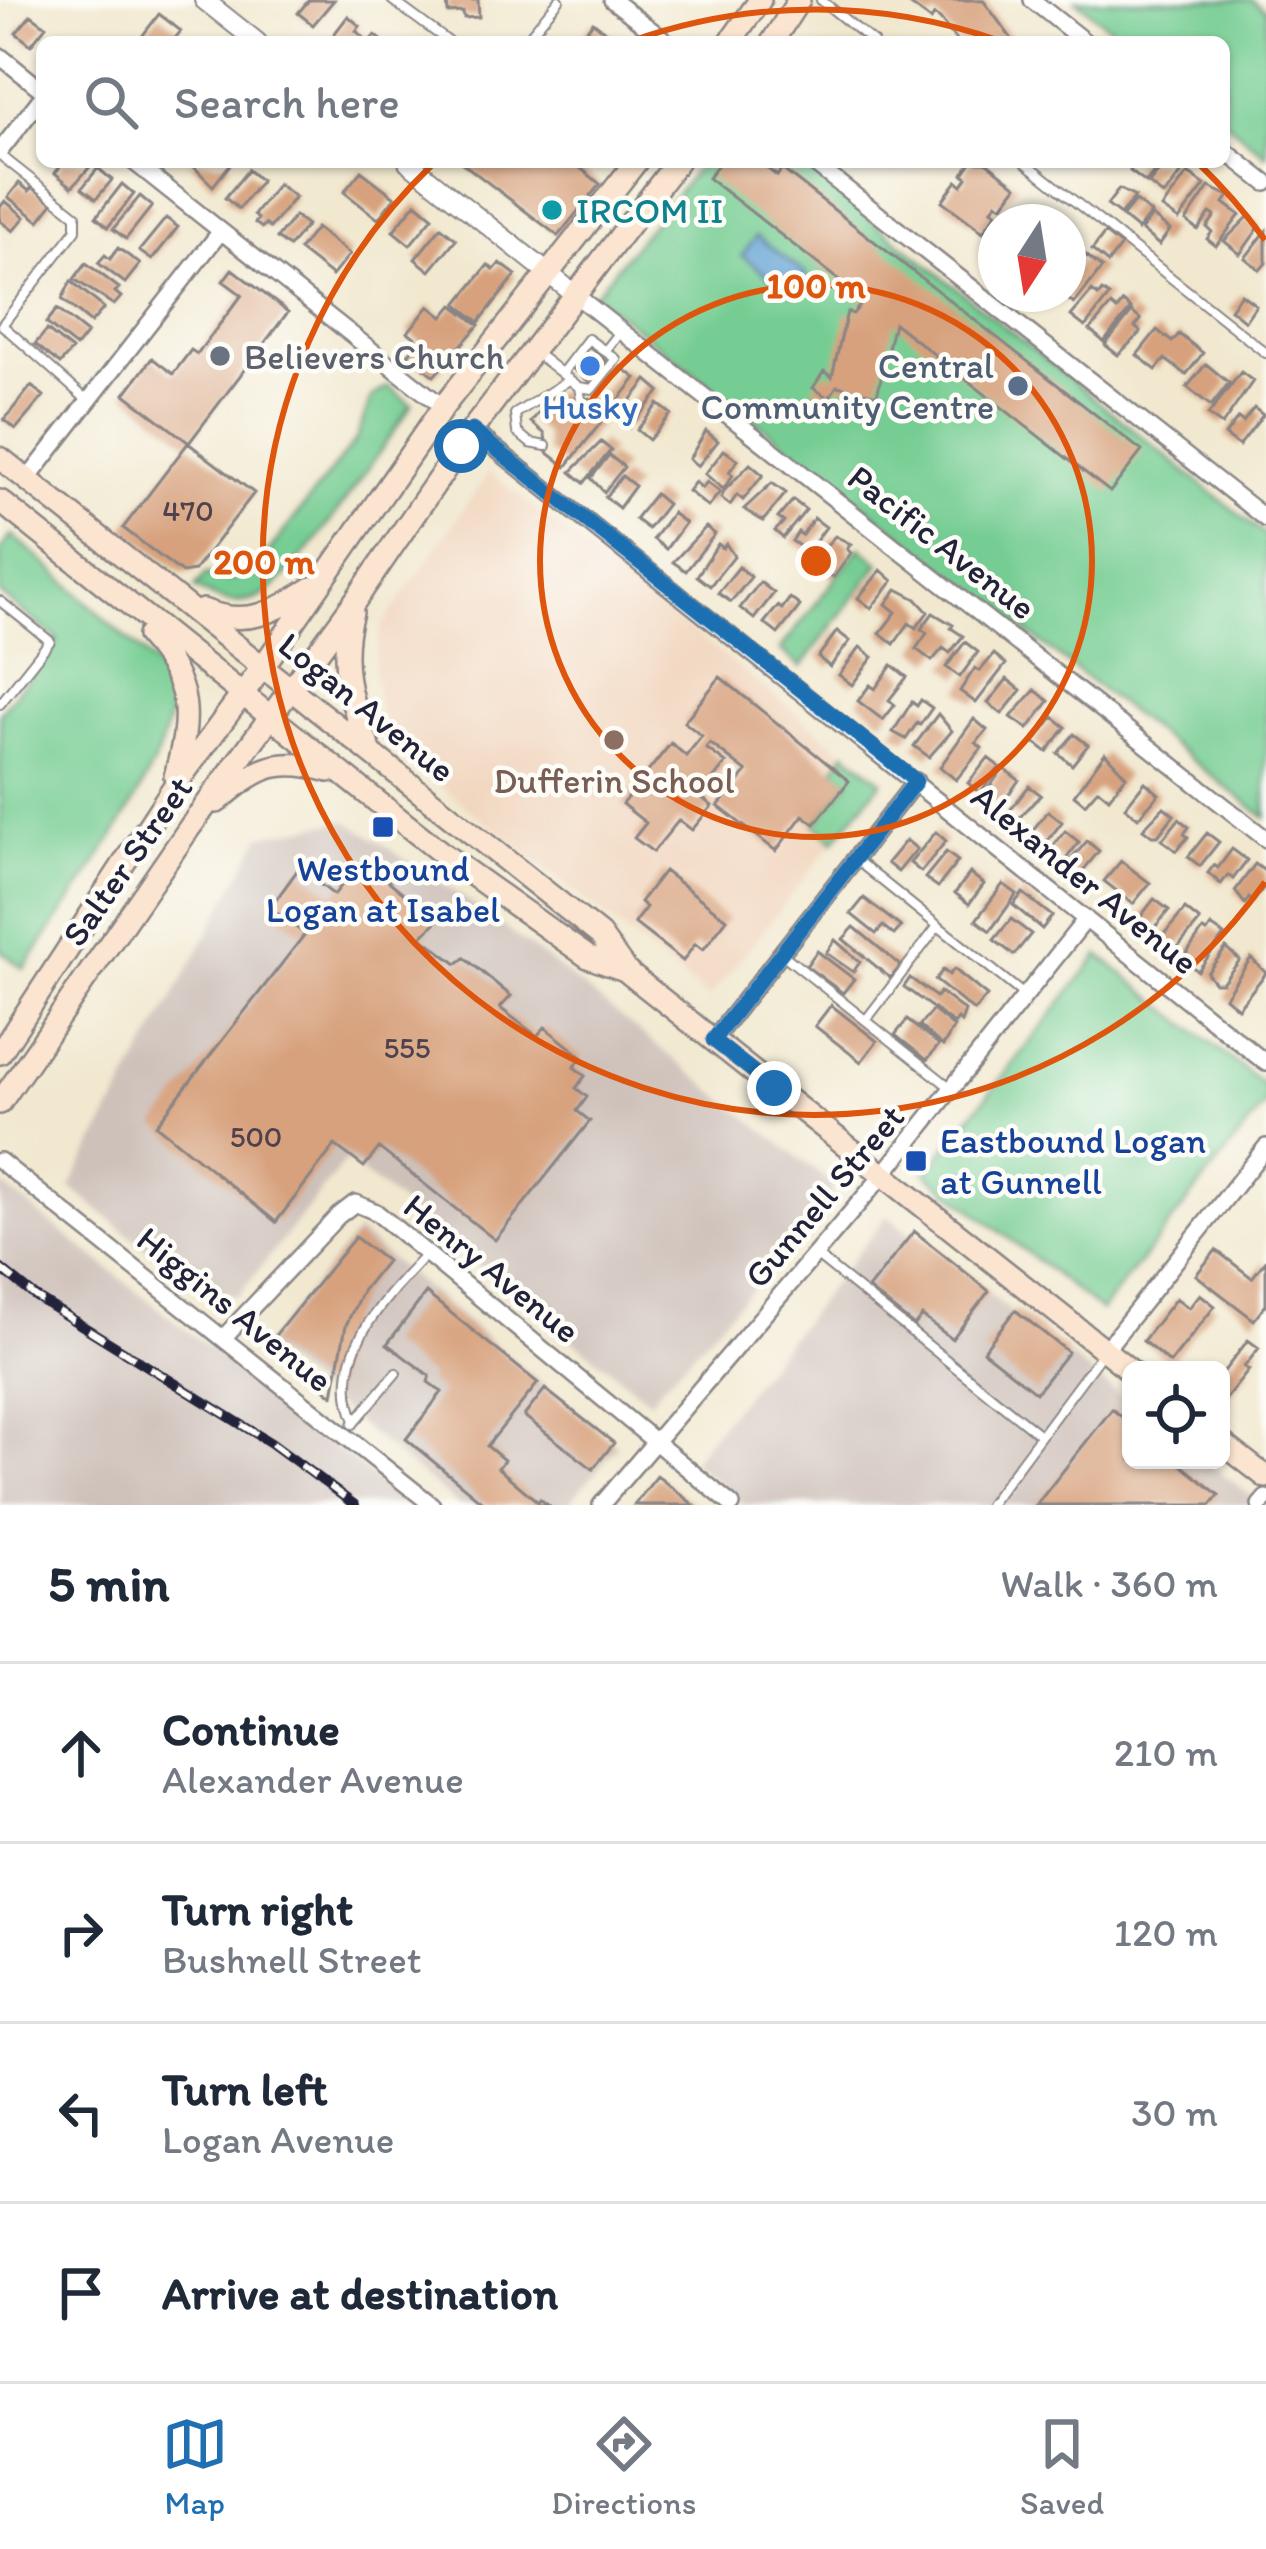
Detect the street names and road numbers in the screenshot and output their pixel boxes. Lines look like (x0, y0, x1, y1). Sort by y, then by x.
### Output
street label: Pacific Avenue (840, 455, 1044, 629)
street label: Logan Avenue (270, 623, 464, 791)
street label: Salter Street (53, 768, 201, 954)
street label: Alexander Avenue (963, 775, 1207, 983)
street label: Gunnell Street (735, 1096, 913, 1296)
street label: Henry Avenue (395, 1184, 589, 1352)
street label: Higgins Avenue (129, 1217, 341, 1401)

